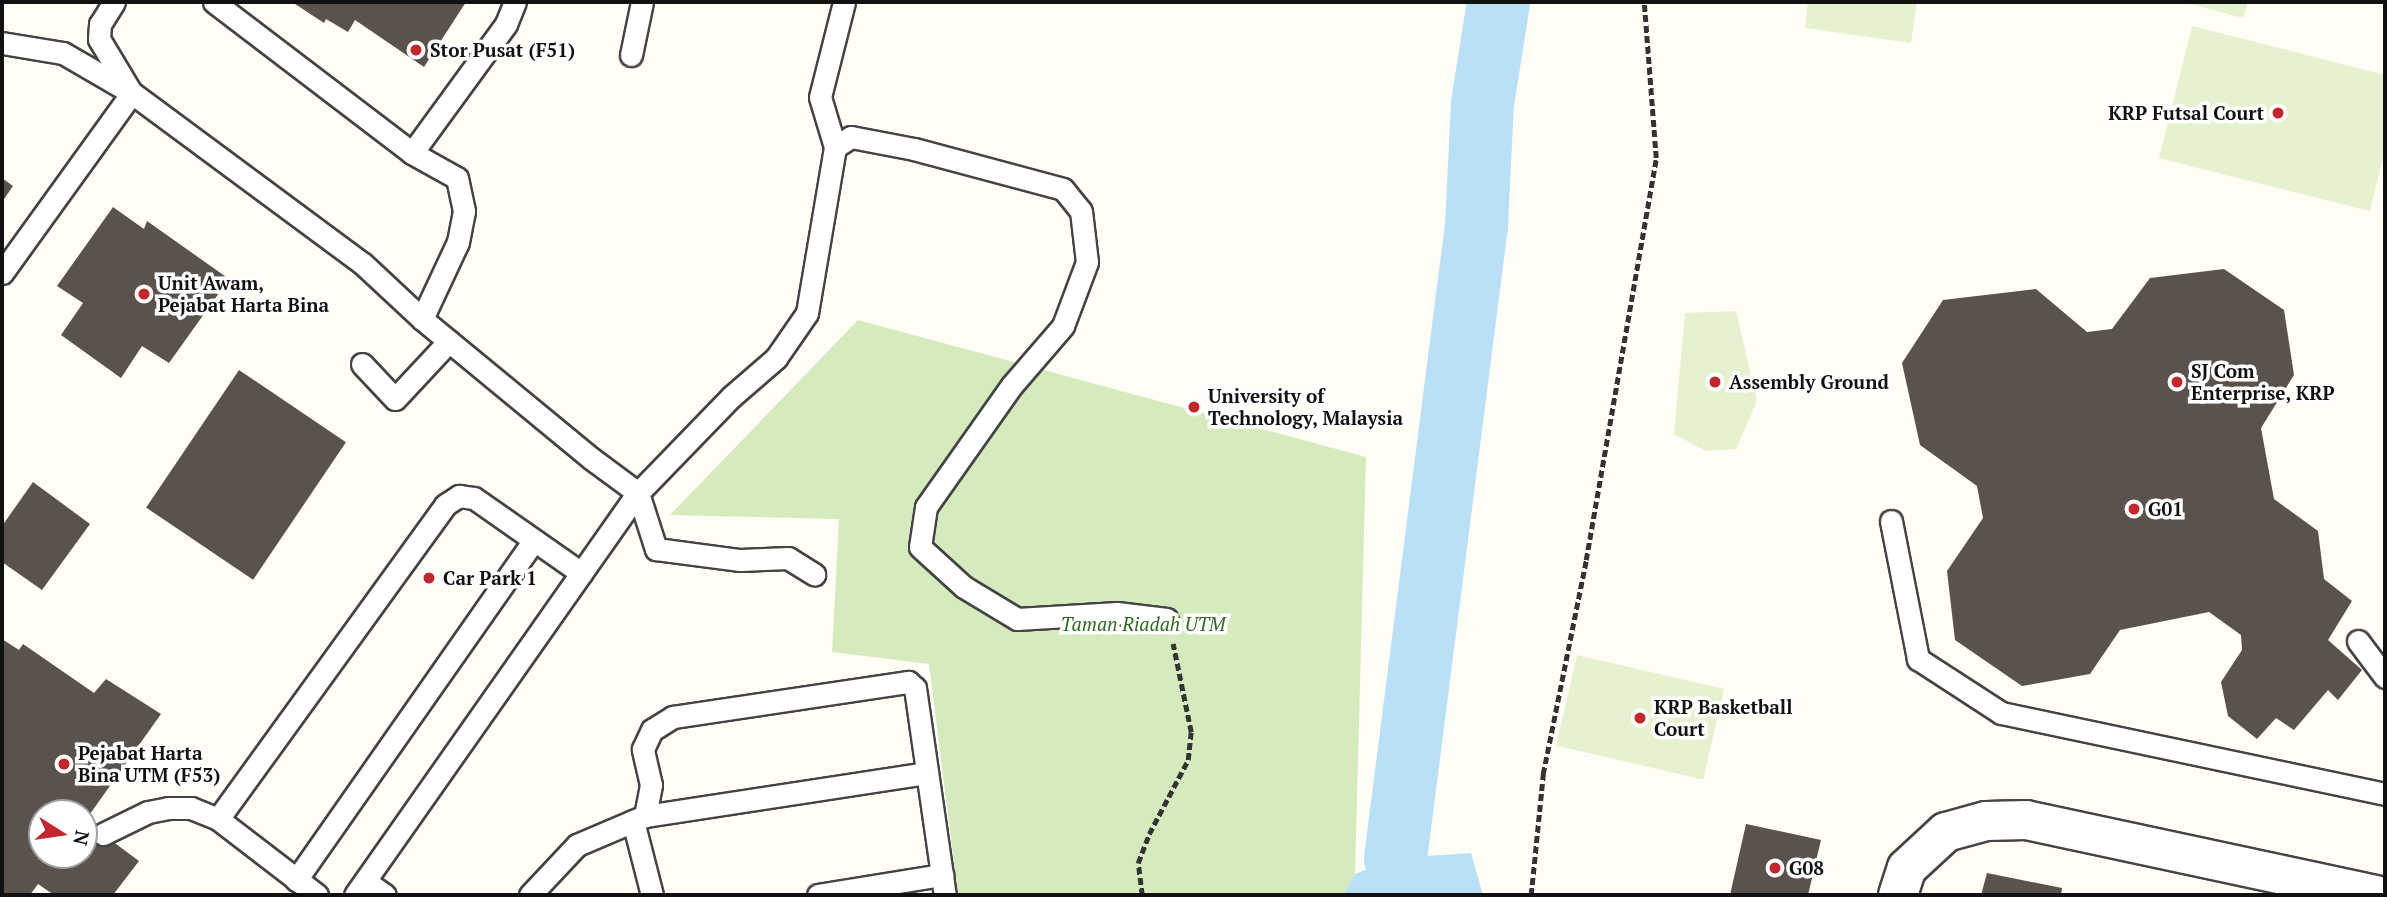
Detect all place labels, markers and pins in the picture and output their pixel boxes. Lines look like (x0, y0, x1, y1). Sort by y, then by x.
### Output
place label: Stor Pusat (F51) (430, 39, 575, 61)
marker: Stor Pusat (F51) (408, 42, 424, 58)
place label: KRP Futsal Court (2108, 102, 2264, 124)
marker: KRP Futsal Court (2270, 105, 2286, 121)
place label: Unit Awam, Pejabat Harta Bina (158, 272, 329, 316)
marker: Unit Awam, Pejabat Harta Bina (136, 286, 152, 302)
place label: SJ Com Enterprise, KRP (2191, 360, 2335, 404)
place label: Assembly Ground (1729, 371, 1889, 393)
marker: Assembly Ground (1707, 374, 1723, 390)
marker: SJ Com Enterprise, KRP (2169, 374, 2185, 390)
place label: University of Technology, Malaysia (1208, 385, 1404, 429)
marker: University of Technology, Malaysia (1186, 399, 1202, 415)
place label: G01 (2148, 498, 2183, 520)
marker: G01 (2126, 501, 2142, 517)
place label: Car Park 1 (443, 567, 537, 589)
marker: Car Park 1 (421, 570, 437, 586)
place label: KRP Basketball Court (1654, 696, 1792, 740)
marker: KRP Basketball Court (1632, 710, 1648, 726)
place label: Pejabat Harta Bina UTM (F53) (78, 742, 220, 786)
marker: Pejabat Harta Bina UTM (F53) (56, 756, 72, 772)
place label: G08 (1789, 857, 1824, 879)
marker: G08 (1767, 860, 1783, 876)

